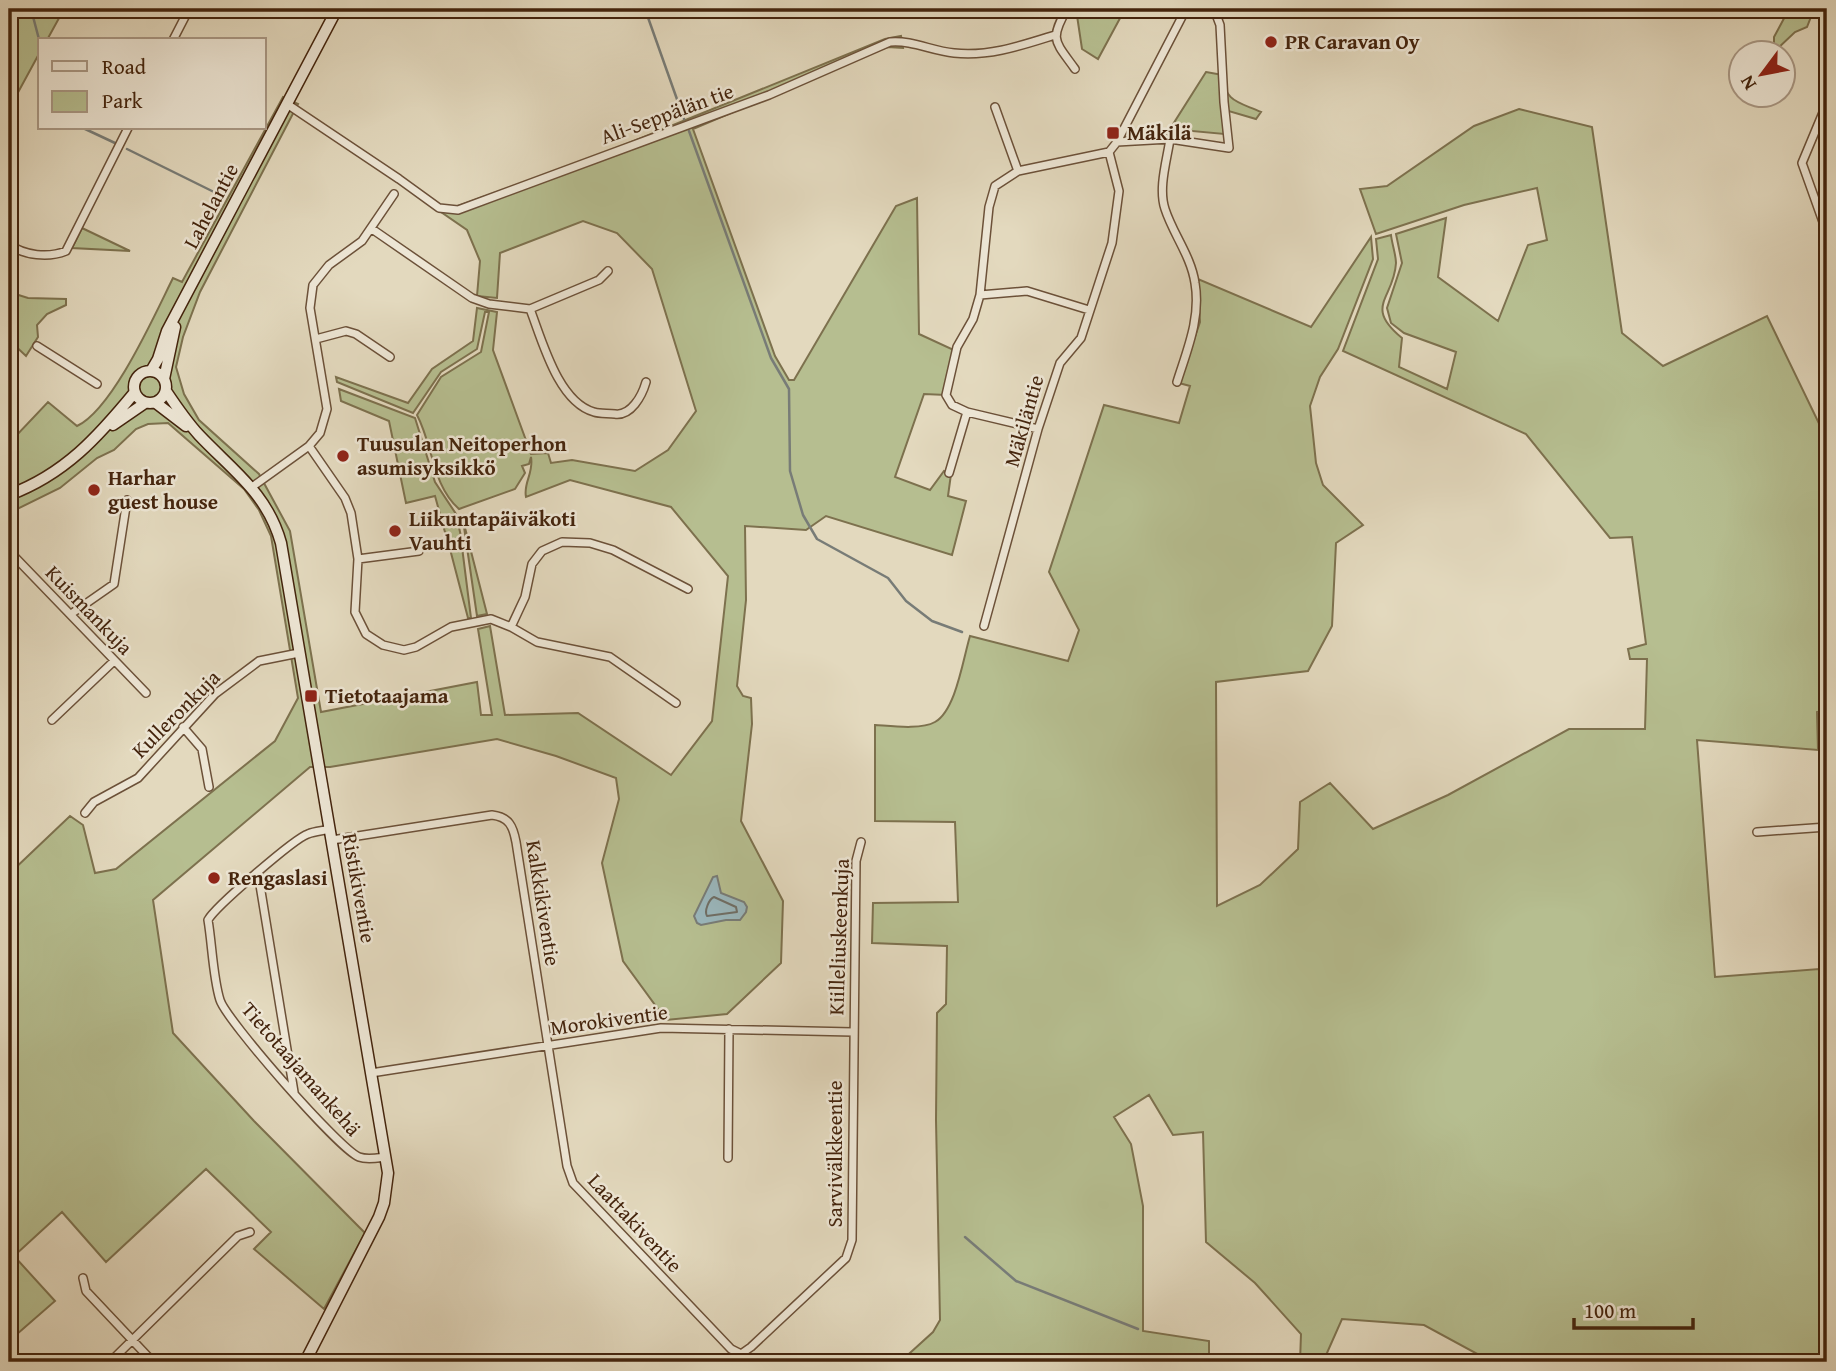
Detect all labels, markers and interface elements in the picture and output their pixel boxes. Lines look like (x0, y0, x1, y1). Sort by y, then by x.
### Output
place label: PR Caravan Oy (1285, 26, 1420, 57)
marker: PR Caravan Oy (1263, 34, 1279, 50)
legend (38, 38, 266, 130)
north arrow (1728, 38, 1798, 108)
text: Road (102, 51, 147, 82)
text: N (1732, 70, 1763, 96)
street label: Ali-Seppälän tie (596, 75, 738, 152)
text: Park (102, 85, 143, 116)
place label: Mäkilä (1127, 117, 1192, 148)
marker: Mäkilä (1105, 125, 1121, 141)
street label: Lahelantie (175, 157, 246, 254)
street label: Mäkiläntie (996, 371, 1051, 471)
place label: Tuusulan Neitoperhon asumisyksikkö (357, 428, 567, 483)
marker: Tuusulan Neitoperhon asumisyksikkö (335, 448, 351, 464)
place label: Harhar guest house (108, 462, 218, 517)
marker: Harhar guest house (86, 482, 102, 498)
place label: Liikuntapäiväkoti Vauhti (409, 503, 576, 558)
marker: Liikuntapäiväkoti Vauhti (387, 523, 403, 539)
street label: Kuismankuja (38, 558, 140, 662)
street label: Kulleronkuja (124, 662, 227, 765)
place label: Tietotaajama (325, 680, 449, 711)
marker: Tietotaajama (303, 688, 319, 704)
street label: Ristikiventie (335, 831, 384, 945)
street label: Kalkkikiventie (518, 838, 569, 968)
street label: Kiilleliuskeenkuja (820, 858, 857, 1016)
place label: Rengaslasi (228, 862, 328, 893)
marker: Rengaslasi (206, 870, 222, 886)
street label: Tietotaajamankehä (234, 995, 369, 1143)
street label: Morokiventie (548, 996, 670, 1043)
street label: Sarvivälkkeentie (819, 1080, 850, 1228)
street label: Laattakiventie (581, 1166, 690, 1279)
scale bar (1574, 1287, 1692, 1331)
text: 100 m (1584, 1295, 1636, 1326)

